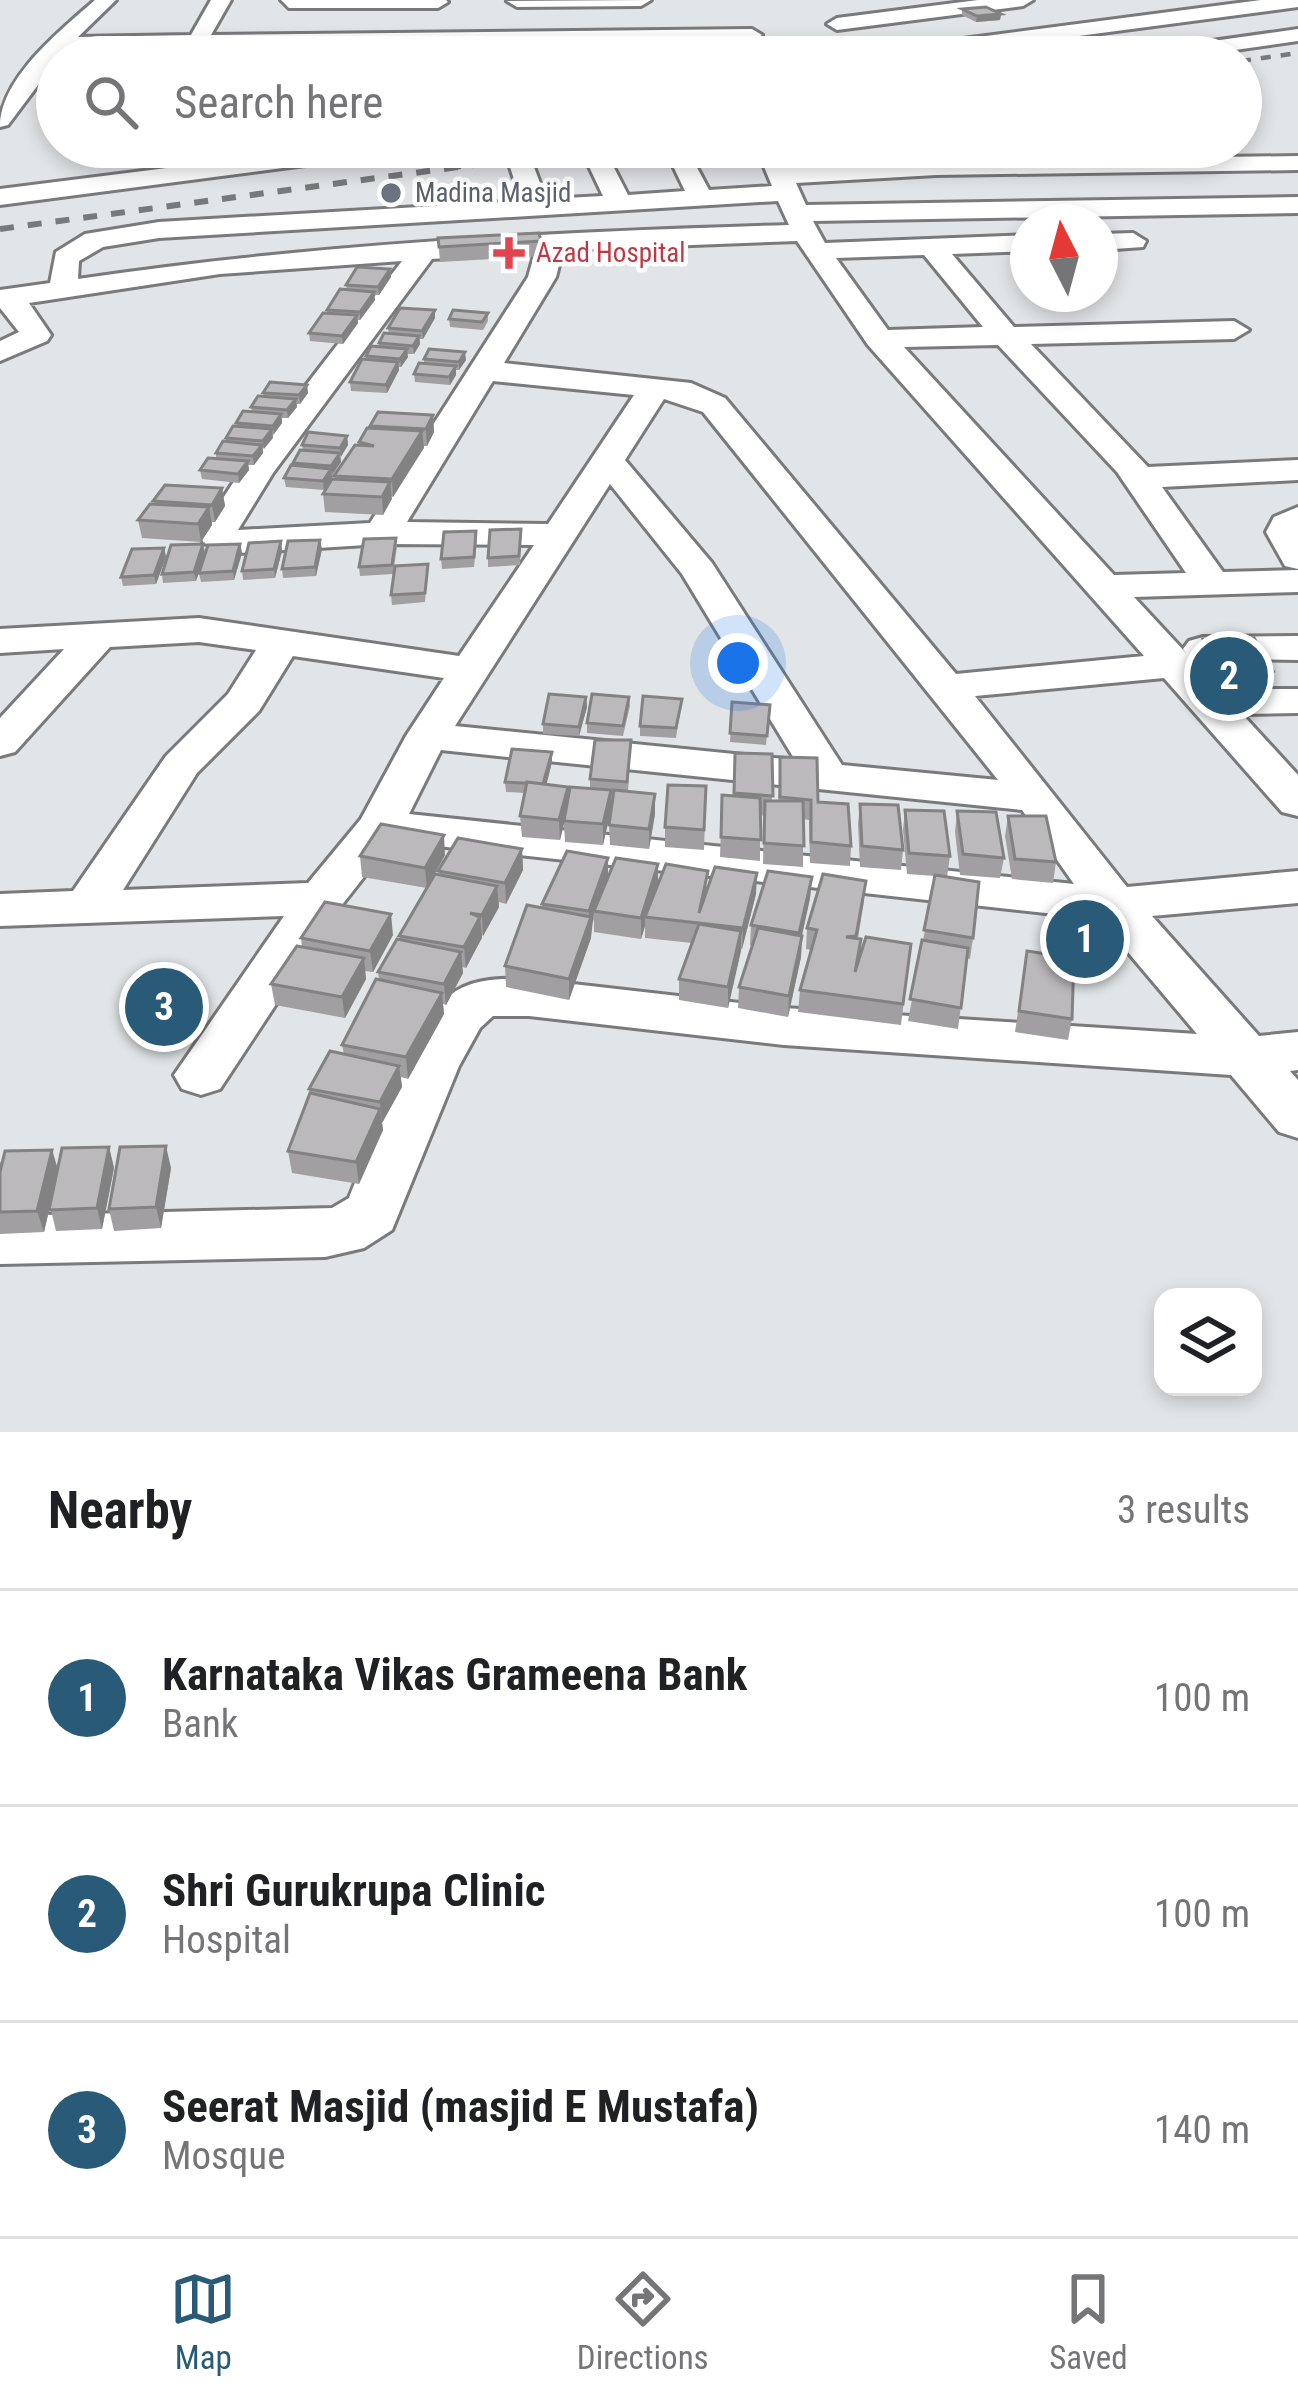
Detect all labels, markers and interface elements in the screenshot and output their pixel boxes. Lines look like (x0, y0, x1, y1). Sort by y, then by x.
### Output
search box (36, 36, 1262, 168)
icon: search (78, 69, 144, 135)
text: Search here (174, 76, 383, 129)
place label: Madina Masjid (415, 177, 571, 209)
marker: Madina Masjid (378, 180, 404, 206)
north arrow (1010, 204, 1118, 312)
marker: Azad Hospital (493, 237, 525, 269)
place label: Azad Hospital (536, 237, 685, 269)
pin: 2 (1190, 631, 1268, 721)
your location (708, 633, 768, 693)
pin: 1 (1046, 894, 1124, 984)
pin: 3 (125, 962, 203, 1052)
map controls (1154, 1288, 1262, 1396)
button: layers (1154, 1288, 1262, 1396)
text: Nearby (48, 1481, 192, 1540)
text: 3 results (1117, 1487, 1250, 1533)
text: Karnataka Vikas Grameena Bank (162, 1648, 747, 1701)
text: 1 (77, 1675, 97, 1721)
text: 100 m (1154, 1675, 1250, 1721)
text: Bank (162, 1701, 238, 1747)
text: Shri Gurukrupa Clinic (162, 1864, 545, 1917)
text: 2 (77, 1891, 97, 1937)
text: 100 m (1154, 1891, 1250, 1937)
text: Hospital (162, 1917, 291, 1963)
text: Seerat Masjid (masjid E Mustafa) (162, 2080, 759, 2133)
text: 3 (77, 2107, 97, 2153)
text: 140 m (1154, 2107, 1250, 2153)
text: Mosque (162, 2133, 285, 2179)
tab: Map (170, 2266, 236, 2377)
tab: Directions (577, 2266, 709, 2377)
tab: Saved (1049, 2266, 1128, 2377)

